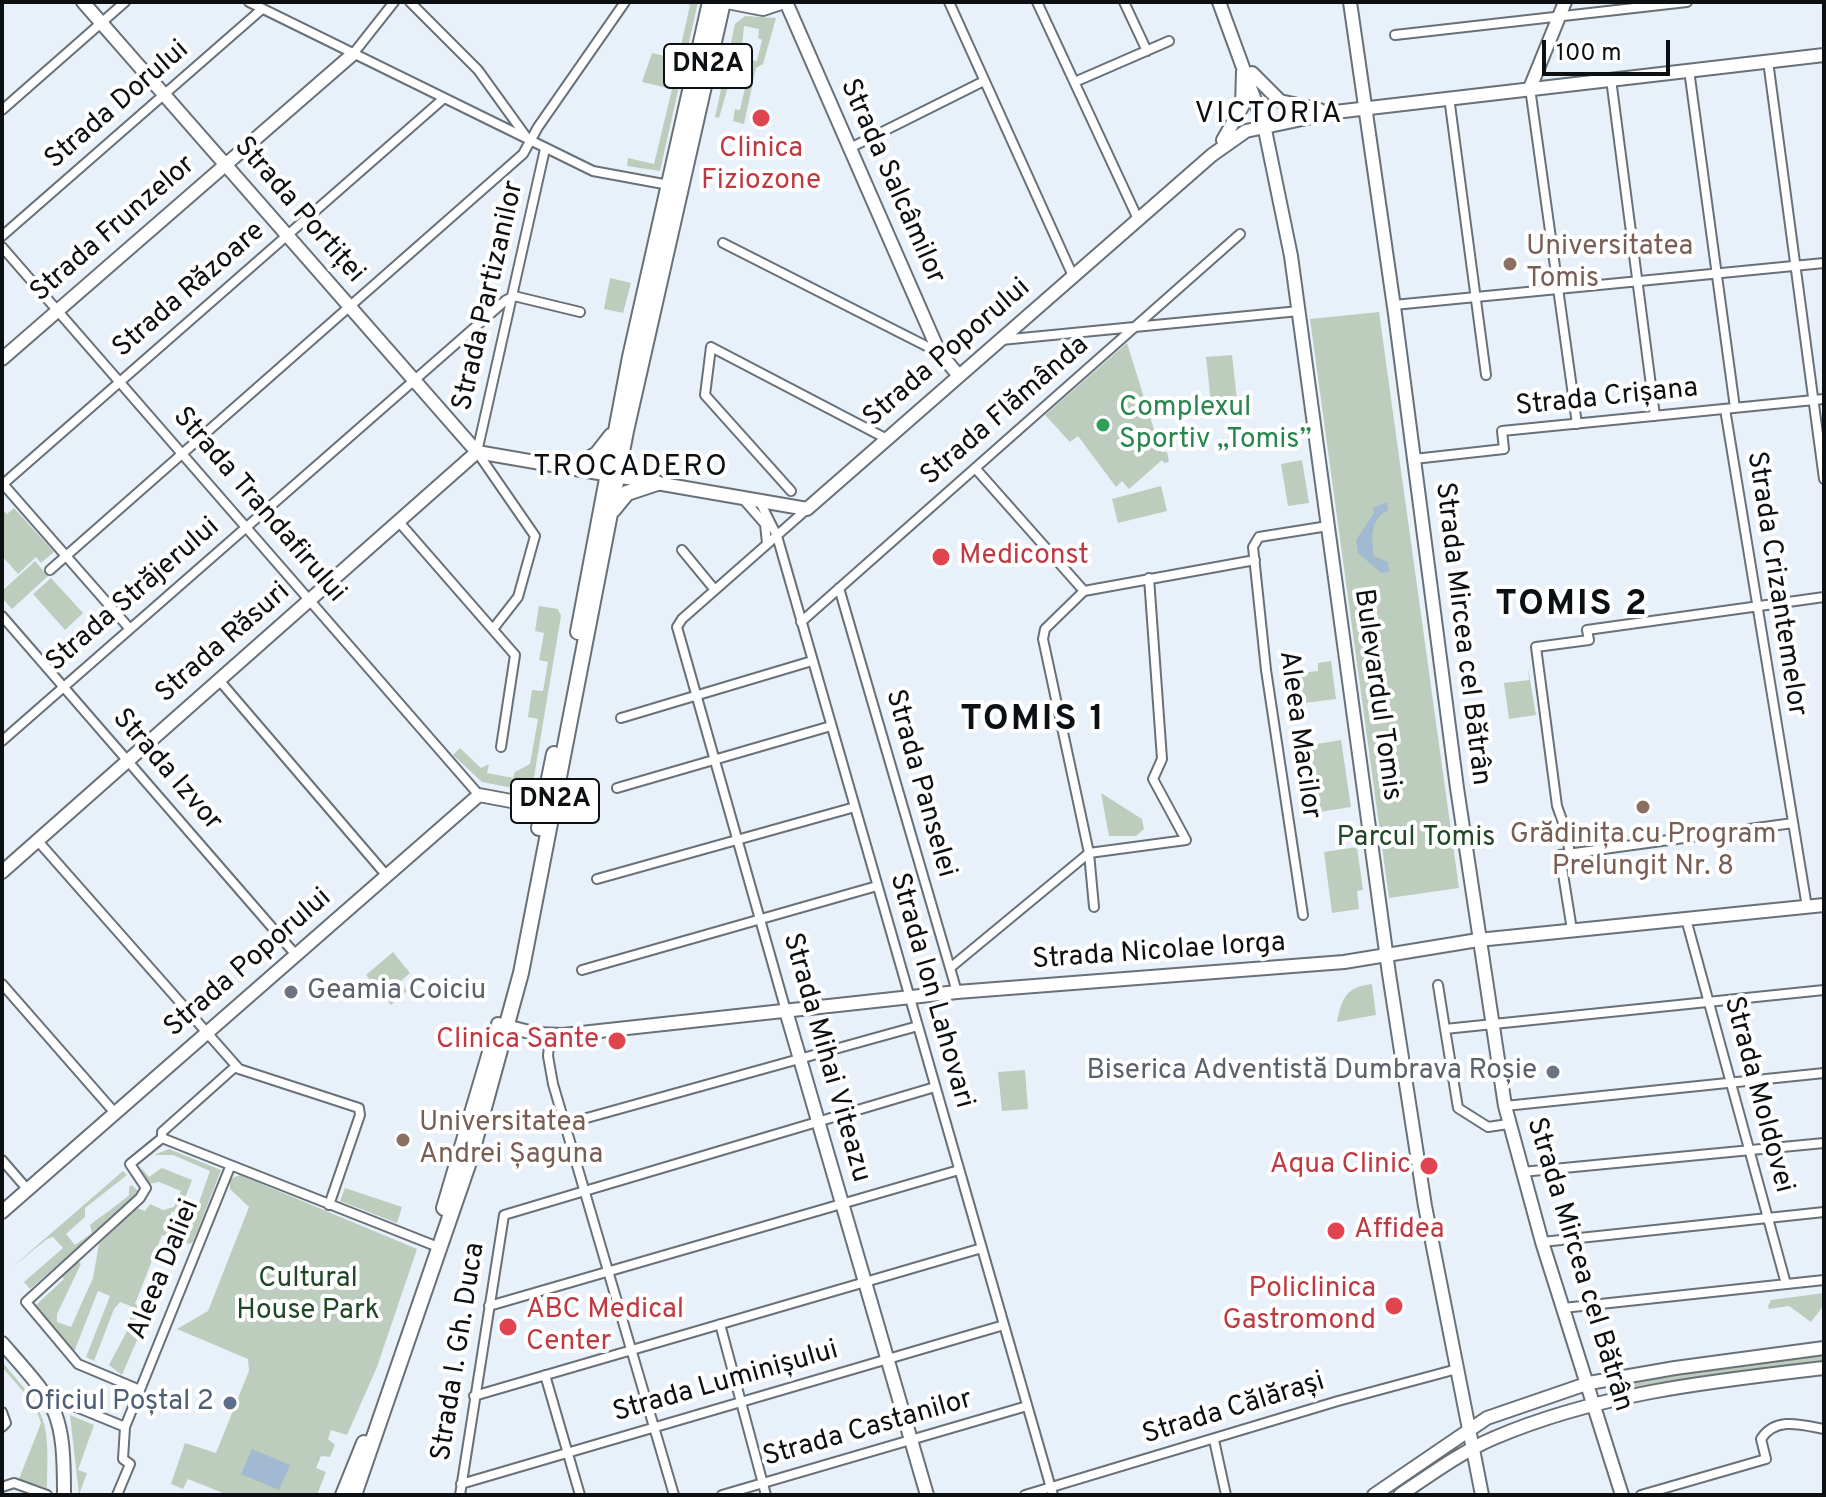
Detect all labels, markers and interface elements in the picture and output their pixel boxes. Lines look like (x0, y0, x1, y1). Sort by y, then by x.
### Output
scale bar (1546, 24, 1674, 74)
street label: Strada Dorului (39, 34, 197, 178)
text: 100 m (1556, 39, 1622, 69)
road number: DN2A (664, 44, 752, 88)
street label: Strada Salcâmilor (831, 75, 951, 289)
district label: VICTORIA (1194, 98, 1344, 134)
marker: Clinica Fiziozone (750, 107, 772, 129)
street label: Strada Portiței (225, 131, 371, 291)
place label: Clinica Fiziozone (701, 133, 821, 199)
street label: Strada Frunzelor (25, 149, 203, 311)
street label: Strada Partizanilor (447, 178, 533, 414)
street label: Strada Răzoare (107, 216, 273, 366)
place label: Universitatea Tomis (1526, 231, 1693, 297)
marker: Universitatea Tomis (1501, 255, 1519, 273)
street label: Strada Poporului (858, 272, 1038, 436)
street label: Strada Flămânda (915, 330, 1097, 494)
street label: Strada Crișana (1514, 373, 1700, 425)
place label: Complexul Sportiv „Tomis” (1119, 392, 1312, 458)
street label: Strada Trandafirului (164, 402, 352, 610)
marker: Complexul Sportiv „Tomis” (1094, 416, 1112, 434)
street label: Strada Crizantemelor (1737, 449, 1813, 719)
district label: TROCADERO (533, 451, 729, 487)
street label: Strada Mircea cel Bătrân (1426, 480, 1496, 788)
street label: Strada Străjerului (41, 512, 227, 680)
place label: Mediconst (959, 540, 1089, 574)
marker: Mediconst (930, 546, 952, 568)
street label: Strada Răsuri (150, 577, 298, 711)
district label: TOMIS 2 (1495, 585, 1649, 629)
street label: Bulevardul Tomis (1344, 587, 1408, 803)
street label: Aleea Macilor (1270, 649, 1326, 821)
street label: Strada Panselei (876, 686, 962, 882)
district label: TOMIS 1 (960, 700, 1106, 744)
street label: Strada Izvor (104, 703, 228, 839)
road number: DN2A (511, 779, 599, 823)
marker: Grădinița cu Program Prelungit Nr. 8 (1634, 798, 1652, 816)
place label: Grădinița cu Program Prelungit Nr. 8 (1510, 819, 1776, 885)
park label: Parcul Tomis (1336, 822, 1496, 856)
street label: Strada Ion Lahovari (880, 870, 980, 1112)
street label: Strada Poporului (159, 882, 339, 1046)
street label: Strada Nicolae Iorga (1031, 927, 1287, 979)
street label: Strada Mihai Viteazu (773, 930, 877, 1186)
place label: Geamia Coiciu (307, 975, 486, 1009)
marker: Geamia Coiciu (282, 983, 300, 1001)
street label: Strada Moldovei (1715, 993, 1799, 1197)
place label: Clinica Sante (436, 1024, 599, 1058)
marker: Clinica Sante (606, 1030, 628, 1052)
place label: Biserica Adventistă Dumbrava Roșie (1086, 1055, 1537, 1089)
marker: Biserica Adventistă Dumbrava Roșie (1544, 1063, 1562, 1081)
place label: Universitatea Andrei Șaguna (419, 1107, 603, 1173)
street label: Strada Mircea cel Bătrân (1517, 1114, 1639, 1416)
marker: Universitatea Andrei Șaguna (394, 1131, 412, 1149)
place label: Aqua Clinic (1270, 1149, 1411, 1183)
marker: Aqua Clinic (1418, 1155, 1440, 1177)
street label: Aleea Daliei (122, 1195, 208, 1345)
place label: Affidea (1354, 1214, 1444, 1248)
marker: Affidea (1325, 1220, 1347, 1242)
street label: Strada I. Gh. Duca (426, 1241, 494, 1463)
park label: Cultural House Park (236, 1263, 380, 1329)
place label: Policlinica Gastromond (1222, 1273, 1376, 1339)
place label: ABC Medical Center (526, 1294, 684, 1360)
marker: Policlinica Gastromond (1383, 1295, 1405, 1317)
marker: ABC Medical Center (497, 1316, 519, 1338)
street label: Strada Luminișului (610, 1335, 842, 1431)
street label: Strada Călărași (1139, 1366, 1329, 1454)
street label: Strada Castanilor (759, 1384, 977, 1476)
place label: Oficiul Poștal 2 (24, 1386, 214, 1420)
marker: Oficiul Poștal 2 (221, 1394, 239, 1412)

